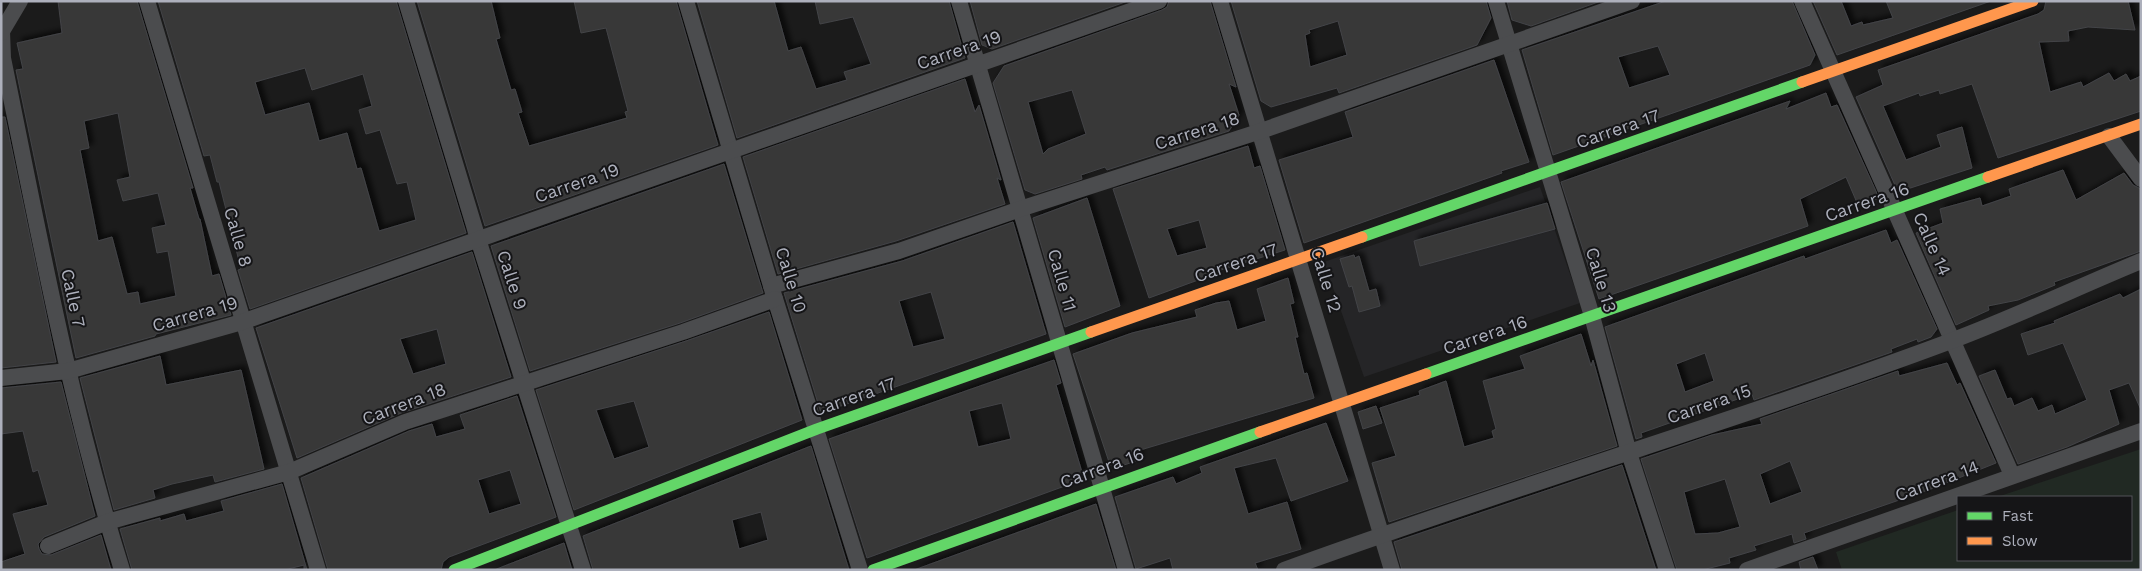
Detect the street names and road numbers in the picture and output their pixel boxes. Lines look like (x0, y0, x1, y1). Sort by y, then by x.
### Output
street label: Carrera 19 (914, 25, 1004, 74)
street label: Carrera 17 (1573, 104, 1662, 153)
street label: Carrera 18 (1152, 107, 1242, 154)
street label: Carrera 19 (532, 158, 622, 207)
street label: Carrera 16 (1822, 177, 1912, 226)
street label: Calle 8 (220, 205, 257, 269)
street label: Calle 14 (1909, 209, 1956, 279)
street label: Carrera 17 (1191, 238, 1280, 287)
street label: Calle 10 (772, 244, 811, 315)
street label: Calle 12 (1307, 245, 1346, 315)
street label: Calle 13 (1582, 245, 1621, 315)
street label: Calle 11 (1044, 246, 1081, 313)
street label: Calle 9 (493, 248, 532, 312)
street label: Calle 7 (57, 267, 90, 329)
street label: Carrera 19 (150, 291, 240, 336)
street label: Carrera 16 (1440, 310, 1530, 359)
street label: Carrera 17 (809, 372, 898, 421)
street label: Carrera 18 (359, 378, 449, 429)
street label: Carrera 15 (1664, 379, 1754, 428)
street label: Carrera 16 (1057, 443, 1147, 492)
street label: Carrera 14 (1892, 456, 1982, 505)

